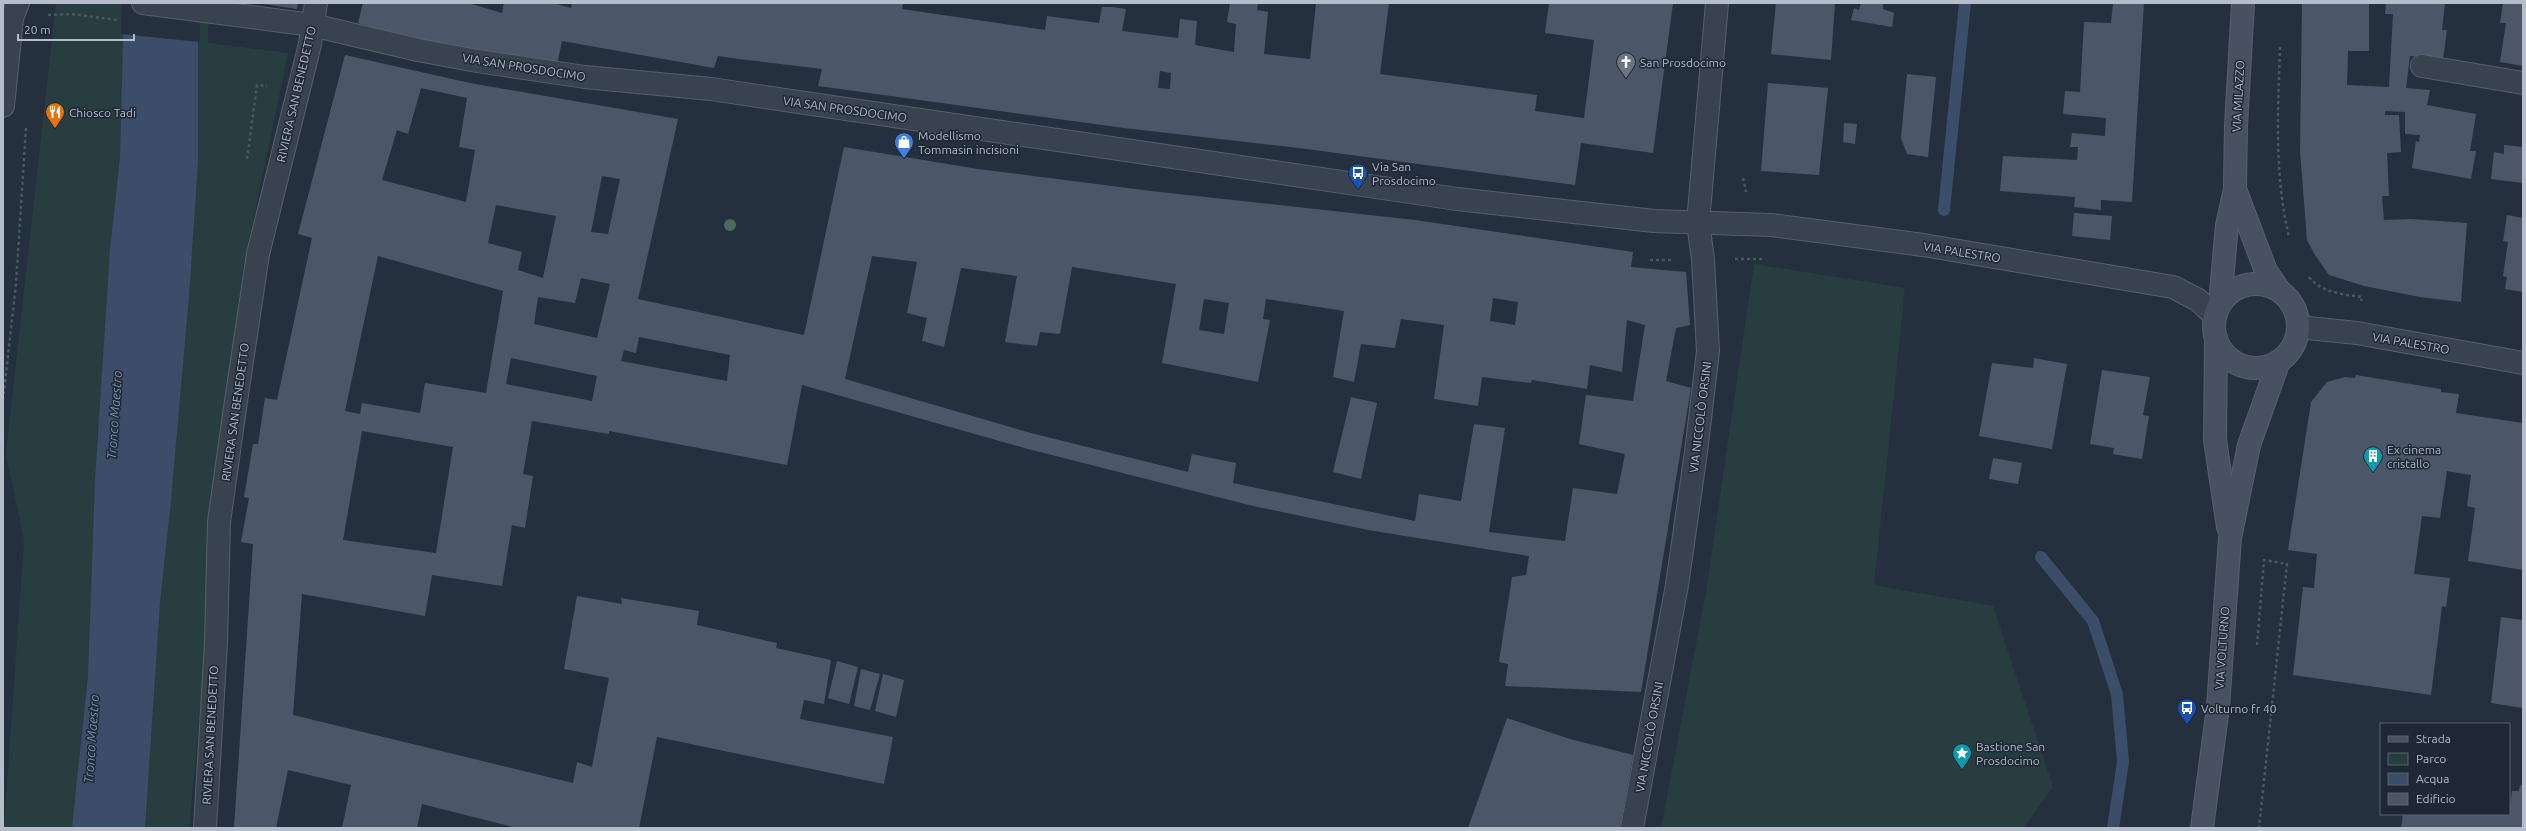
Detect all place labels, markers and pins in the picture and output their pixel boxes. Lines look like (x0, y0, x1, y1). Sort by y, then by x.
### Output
church icon: San Prosdocimo (1615, 51, 1637, 79)
place label: San Prosdocimo (1640, 56, 1726, 69)
restaurant icon: Chiosco Tadi (44, 101, 66, 129)
place label: Chiosco Tadi (69, 106, 136, 119)
place label: Modellismo Tommasin incisioni (918, 129, 1019, 156)
shop icon: Modellismo Tommasin incisioni (893, 131, 915, 159)
place label: Via San Prosdocimo (1372, 160, 1436, 187)
bus stop icon: Via San Prosdocimo (1347, 162, 1369, 190)
place label: Ex cinema cristallo (2387, 443, 2441, 470)
building icon: Ex cinema cristallo (2362, 445, 2384, 473)
bus stop icon: Volturno fr 40 (2176, 697, 2198, 725)
place label: Volturno fr 40 (2201, 702, 2277, 715)
place label: Bastione San Prosdocimo (1976, 740, 2045, 767)
place icon: Bastione San Prosdocimo (1951, 742, 1973, 770)

